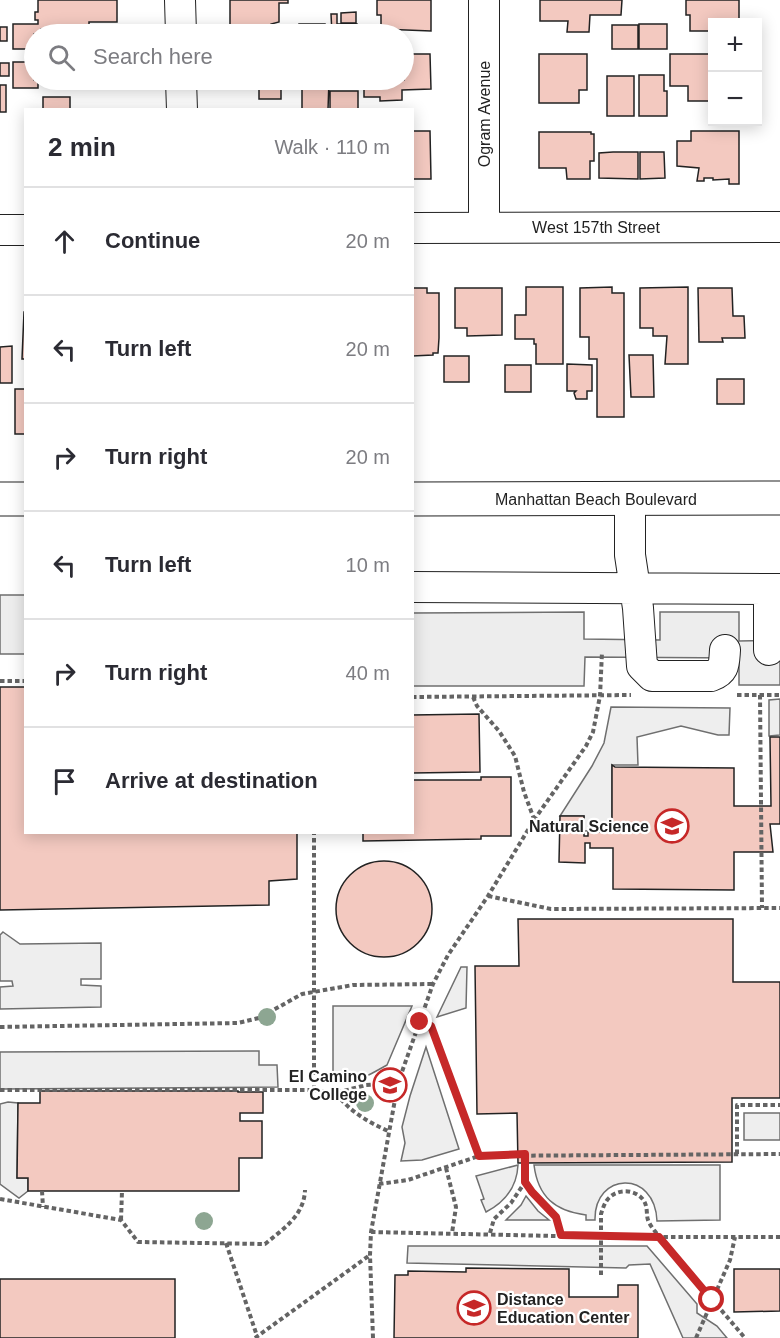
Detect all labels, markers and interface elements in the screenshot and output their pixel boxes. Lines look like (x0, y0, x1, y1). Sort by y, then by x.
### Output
map controls (708, 18, 762, 126)
button: + (708, 18, 762, 72)
search box (24, 24, 414, 90)
icon: search (45, 41, 78, 74)
text: Search here (93, 44, 213, 69)
street label: Ogram Avenue (476, 61, 493, 167)
button: − (708, 72, 762, 126)
text: 2 min (48, 132, 116, 162)
text: Walk · 110 m (274, 136, 390, 158)
street label: West 157th Street (532, 219, 660, 236)
icon: ahead (48, 225, 81, 258)
text: Continue (105, 228, 200, 253)
text: 20 m (346, 230, 390, 252)
icon: left (48, 333, 81, 366)
text: Turn left (105, 336, 191, 361)
text: 20 m (346, 338, 390, 360)
icon: right (48, 441, 81, 474)
text: Turn right (105, 444, 207, 469)
text: 20 m (346, 446, 390, 468)
street label: Manhattan Beach Boulevard (495, 491, 697, 508)
icon: left (48, 549, 81, 582)
text: Turn left (105, 552, 191, 577)
text: 10 m (346, 554, 390, 576)
icon: right (48, 657, 81, 690)
text: Turn right (105, 660, 207, 685)
text: 40 m (346, 662, 390, 684)
icon: arrive (48, 765, 81, 798)
text: Arrive at destination (105, 768, 318, 793)
school or university icon: Natural Science (654, 808, 690, 844)
place label: Natural Science (529, 818, 649, 835)
route end (406, 1008, 432, 1034)
school or university icon: El Camino College (372, 1067, 408, 1103)
place label: El Camino College (289, 1068, 367, 1103)
route start (698, 1286, 724, 1312)
school or university icon: Distance Education Center (456, 1290, 492, 1326)
place label: Distance Education Center (497, 1291, 629, 1326)

